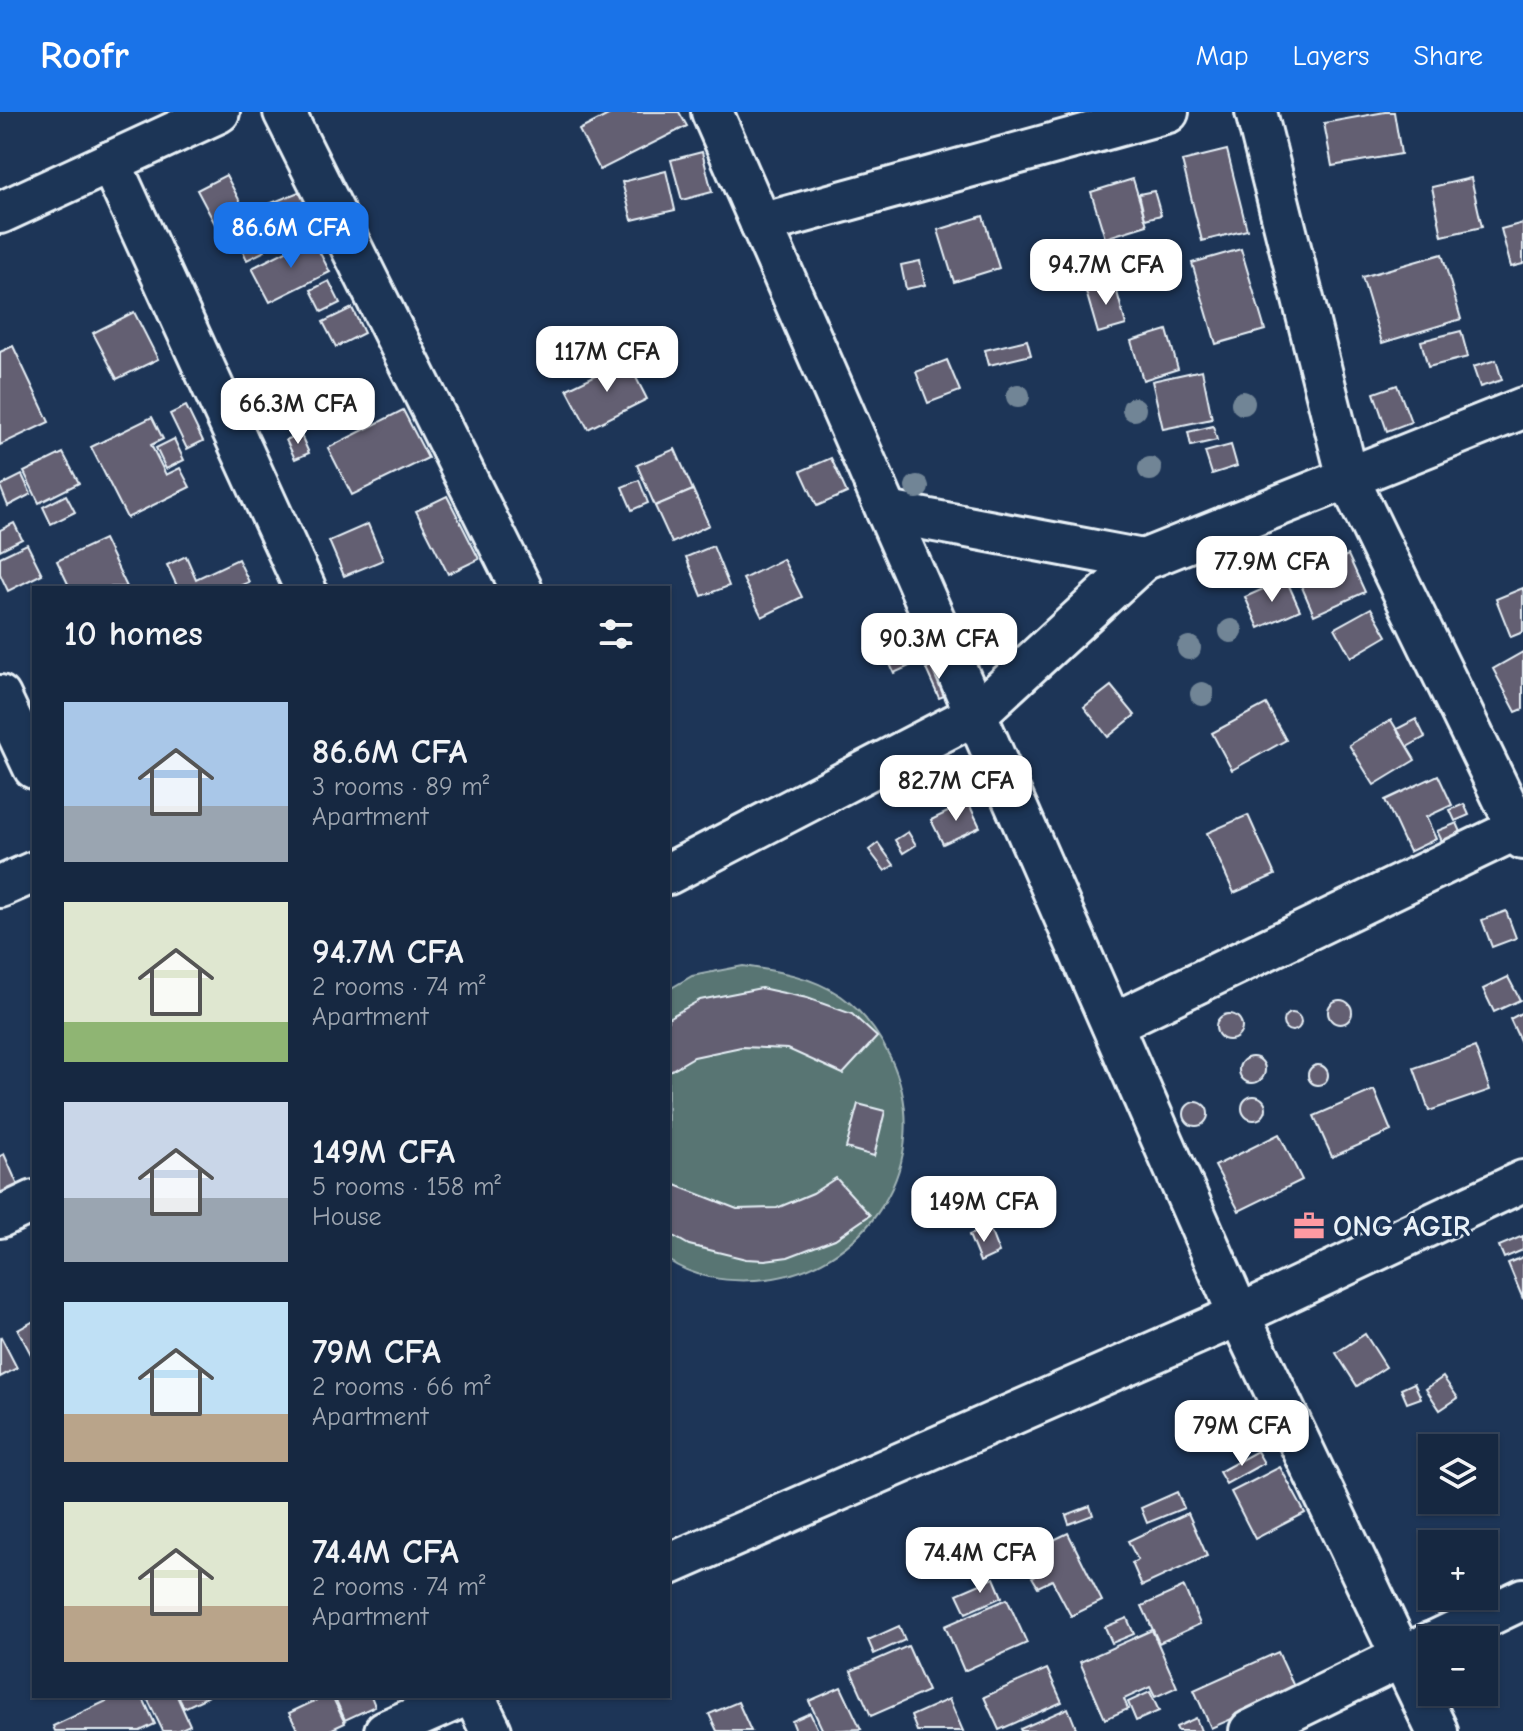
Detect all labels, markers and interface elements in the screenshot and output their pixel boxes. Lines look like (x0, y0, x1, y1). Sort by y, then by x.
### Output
text: Roofr (40, 34, 129, 78)
text: Map (1196, 40, 1249, 72)
text: Layers (1293, 40, 1369, 72)
text: Share (1413, 40, 1483, 72)
pin: 86.6M CFA (199, 202, 383, 270)
text: 86.6M CFA (232, 213, 350, 243)
pin: 94.7M CFA (1014, 239, 1198, 307)
text: 94.7M CFA (1048, 250, 1164, 280)
pin: 117M CFA (524, 326, 690, 394)
text: 117M CFA (554, 337, 660, 367)
pin: 66.3M CFA (206, 378, 390, 446)
text: 66.3M CFA (239, 389, 357, 419)
pin: 77.9M CFA (1180, 536, 1364, 604)
text: 77.9M CFA (1214, 547, 1330, 577)
icon: filters (594, 612, 638, 656)
pin: 90.3M CFA (847, 613, 1031, 681)
text: 10 homes (64, 614, 203, 654)
text: 90.3M CFA (879, 624, 999, 654)
text: 86.6M CFA (312, 732, 467, 772)
icon: home (128, 734, 224, 830)
pin: 82.7M CFA (864, 755, 1048, 823)
text: 82.7M CFA (898, 766, 1014, 796)
text: 3 rooms · 89 m² (312, 772, 489, 802)
text: Apartment (312, 802, 428, 832)
text: 94.7M CFA (312, 932, 463, 972)
icon: home (128, 934, 224, 1030)
text: 2 rooms · 74 m² (312, 972, 485, 1002)
text: Apartment (312, 1002, 428, 1032)
text: 149M CFA (312, 1132, 455, 1172)
icon: home (128, 1134, 224, 1230)
text: 5 rooms · 158 m² (312, 1172, 501, 1202)
pin: 149M CFA (901, 1176, 1067, 1244)
text: 149M CFA (929, 1187, 1039, 1217)
text: House (312, 1202, 382, 1232)
office icon: ONG AGIR (1292, 1209, 1326, 1243)
place label: ONG AGIR (1333, 1209, 1471, 1244)
text: 79M CFA (312, 1332, 441, 1372)
icon: home (128, 1334, 224, 1430)
text: 2 rooms · 66 m² (312, 1372, 491, 1402)
pin: 79M CFA (1168, 1400, 1316, 1468)
text: Apartment (312, 1402, 428, 1432)
text: 79M CFA (1193, 1411, 1291, 1441)
map controls (1418, 1434, 1498, 1706)
button: layers (1418, 1434, 1498, 1514)
pin: 74.4M CFA (888, 1527, 1072, 1595)
button: + (1418, 1530, 1498, 1610)
text: 74.4M CFA (312, 1532, 459, 1572)
icon: home (128, 1534, 224, 1630)
text: 74.4M CFA (924, 1538, 1036, 1568)
text: 2 rooms · 74 m² (312, 1572, 485, 1602)
text: Apartment (312, 1602, 428, 1632)
button: − (1418, 1626, 1498, 1706)

